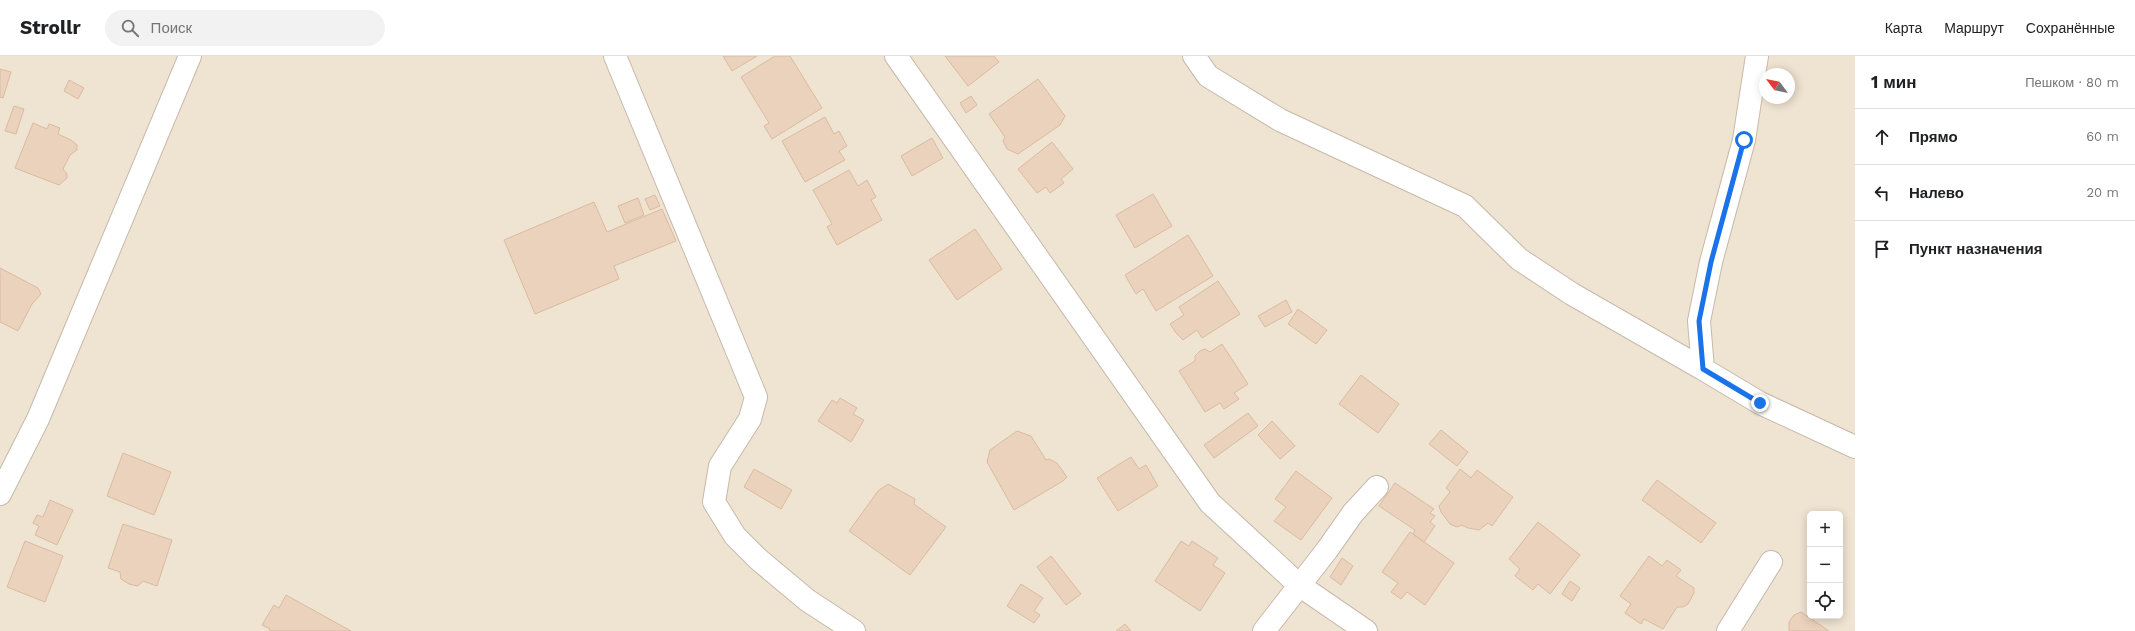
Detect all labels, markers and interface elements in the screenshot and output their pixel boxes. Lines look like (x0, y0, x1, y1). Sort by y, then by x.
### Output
search box (105, 10, 385, 46)
text: Strollr (20, 16, 81, 39)
icon: search (119, 17, 141, 39)
text: Поиск (151, 19, 192, 37)
text: Карта (1885, 20, 1922, 36)
text: Маршрут (1944, 20, 2004, 36)
text: Сохранённые (2026, 20, 2115, 36)
north arrow (1759, 68, 1795, 104)
text: 1 мин (1871, 72, 1916, 92)
text: Пешком · 80 m (2025, 75, 2119, 90)
icon: ahead (1871, 126, 1893, 148)
text: Прямо (1909, 128, 1958, 146)
text: 60 m (2086, 129, 2119, 144)
route start (1735, 131, 1753, 149)
icon: left (1871, 182, 1893, 204)
text: Налево (1909, 184, 1964, 202)
text: 20 m (2087, 185, 2119, 200)
icon: arrive (1871, 238, 1893, 260)
text: Пункт назначения (1909, 240, 2042, 258)
route end (1751, 394, 1769, 412)
map controls (1807, 511, 1843, 619)
button: + (1807, 511, 1843, 547)
button: − (1807, 547, 1843, 583)
button: locate (1807, 583, 1843, 619)

